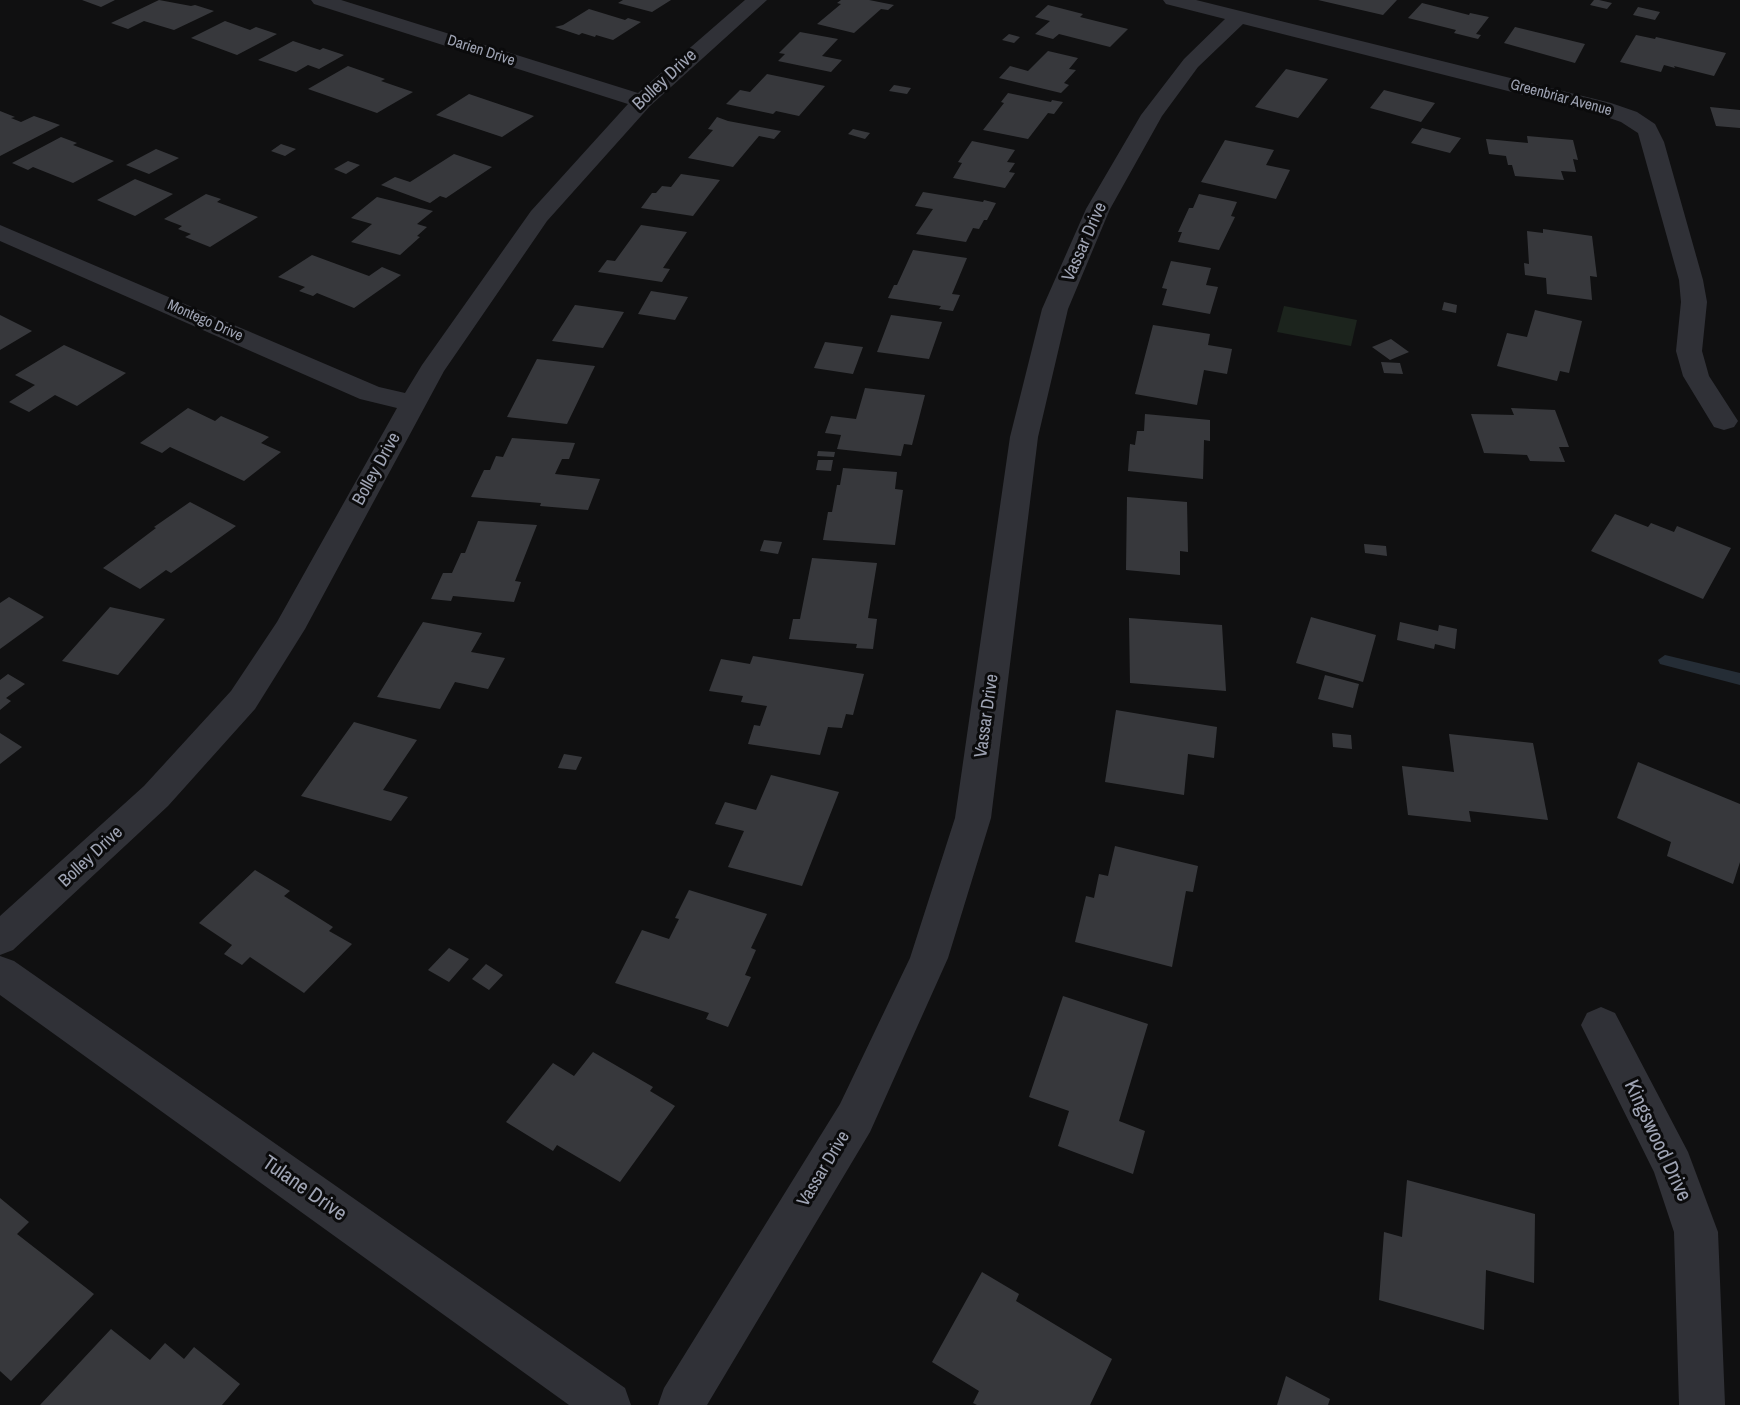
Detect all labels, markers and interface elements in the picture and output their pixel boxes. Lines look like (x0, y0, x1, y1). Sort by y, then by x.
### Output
street label: Darien Drive (445, 32, 517, 70)
street label: Bolley Drive (629, 45, 701, 115)
street label: Greenbriar Avenue (1508, 76, 1614, 120)
street label: Vassar Drive (1058, 199, 1112, 285)
street label: Montego Drive (164, 296, 246, 346)
street label: Bolley Drive (348, 429, 406, 509)
street label: Vassar Drive (970, 673, 1004, 759)
street label: Bolley Drive (55, 822, 127, 892)
street label: Kingswood Drive (1618, 1076, 1696, 1206)
street label: Vassar Drive (793, 1127, 855, 1211)
street label: Tulane Drive (257, 1151, 351, 1227)

